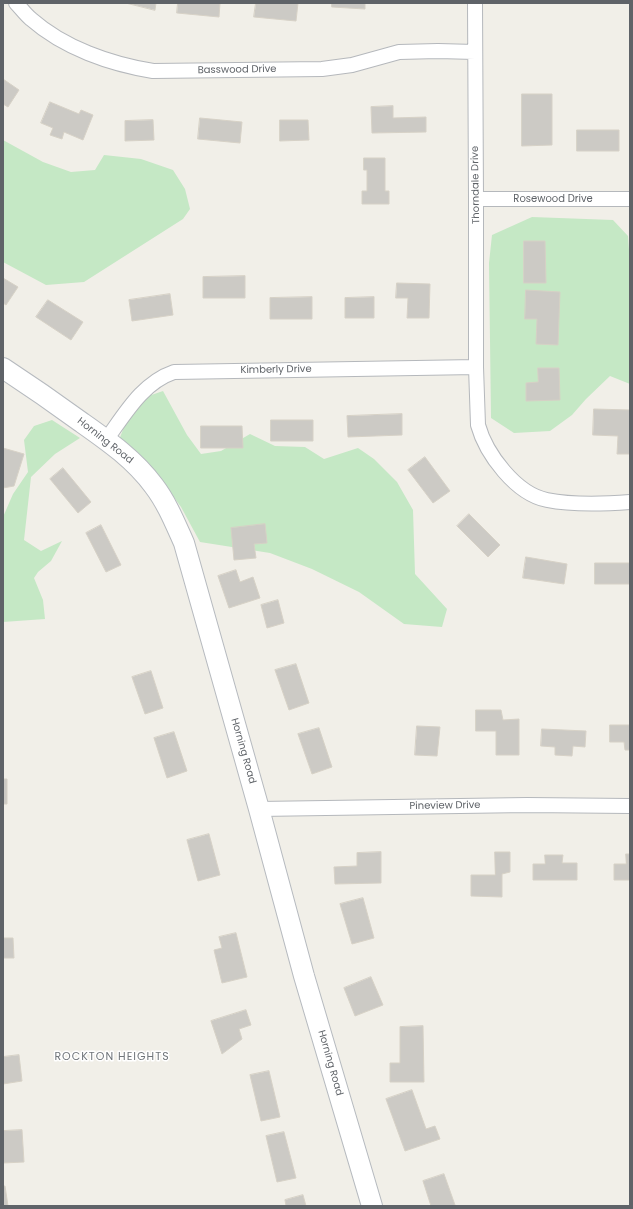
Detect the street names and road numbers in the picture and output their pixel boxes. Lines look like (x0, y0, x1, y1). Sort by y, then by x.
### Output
street label: Basswood Drive (197, 63, 277, 77)
street label: Thorndale Drive (469, 146, 483, 224)
street label: Rosewood Drive (513, 193, 593, 205)
street label: Kimberly Drive (240, 363, 312, 377)
street label: Horning Road (75, 415, 135, 467)
street label: Horning Road (228, 717, 258, 785)
street label: Pineview Drive (409, 799, 481, 813)
street label: Horning Road (315, 1029, 345, 1097)

